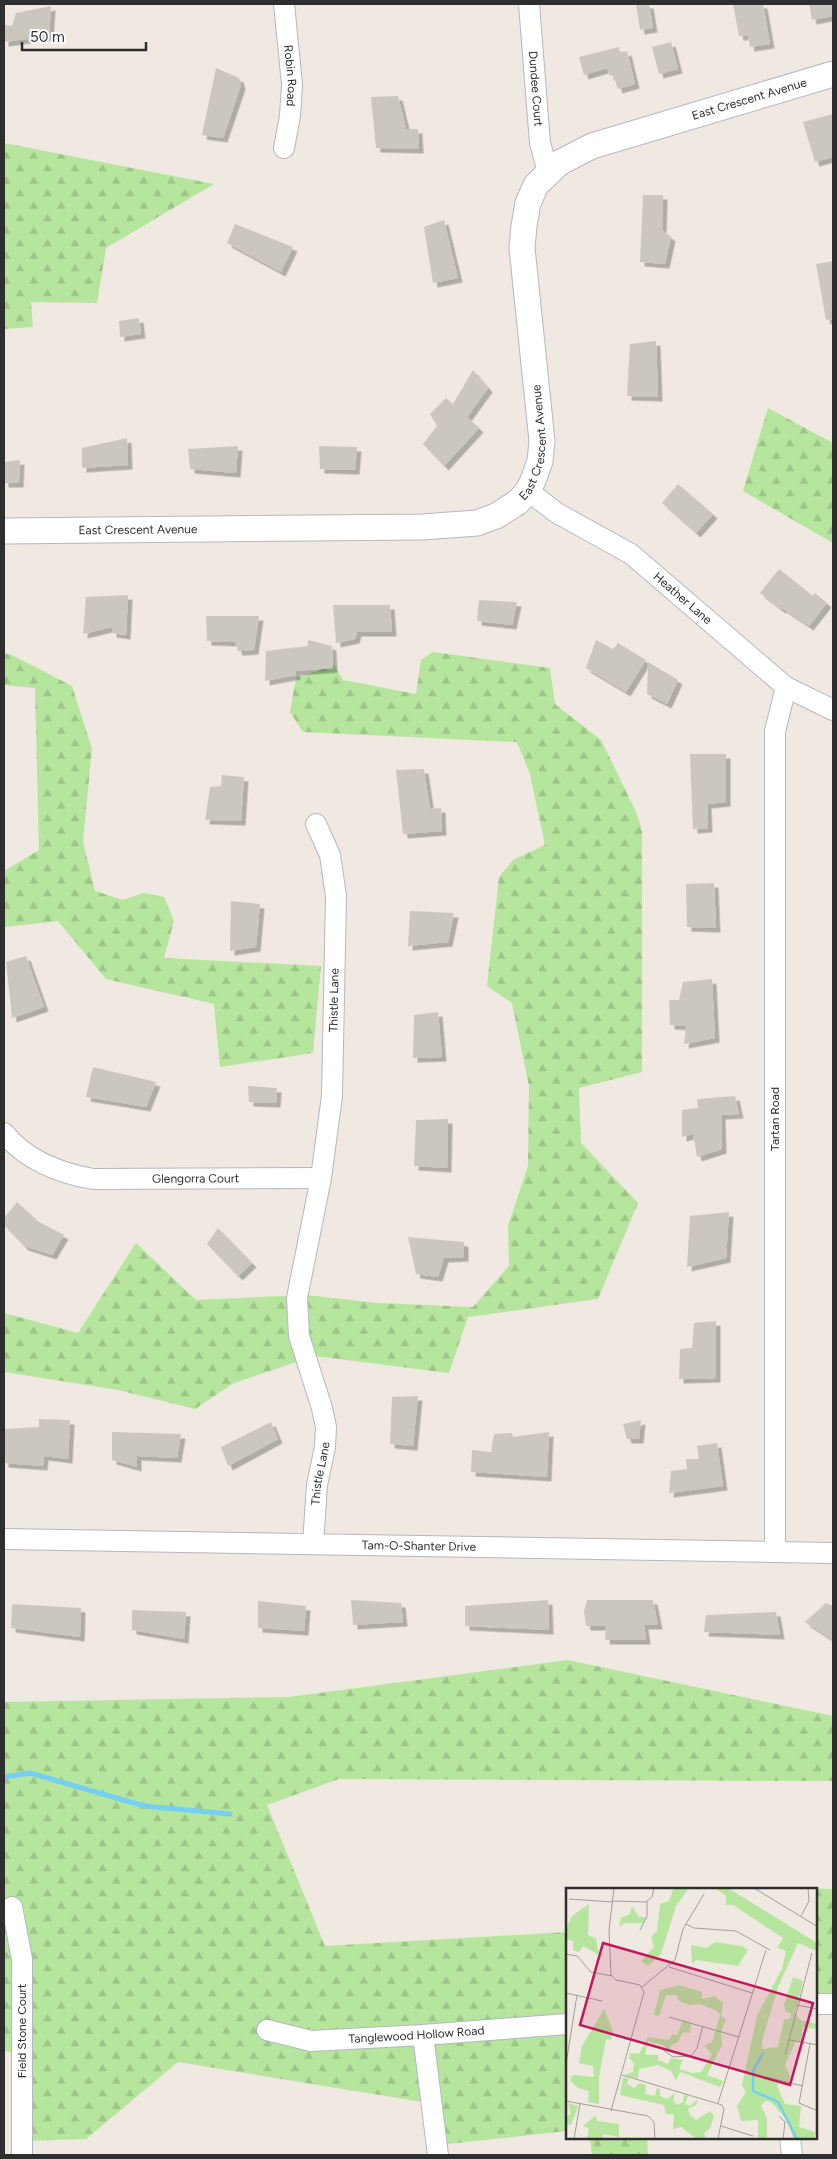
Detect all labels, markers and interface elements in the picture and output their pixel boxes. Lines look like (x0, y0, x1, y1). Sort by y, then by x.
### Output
scale bar (22, 20, 146, 52)
text: 50 m (30, 28, 65, 46)
street label: Robin Road (281, 44, 299, 107)
street label: Dundee Court (526, 50, 546, 127)
street label: East Crescent Avenue (690, 75, 809, 123)
street label: East Crescent Avenue (516, 383, 549, 503)
street label: East Crescent Avenue (78, 522, 198, 537)
street label: Heather Lane (651, 569, 715, 627)
street label: Thistle Lane (326, 968, 342, 1032)
street label: Tartan Road (768, 1087, 782, 1151)
street label: Glengorra Court (152, 1171, 240, 1186)
street label: Thistle Lane (309, 1441, 332, 1506)
street label: Tam-O-Shanter Drive (362, 1538, 477, 1554)
inset map (566, 1888, 817, 2139)
street label: Field Stone Court (15, 1983, 29, 2078)
street label: Tanglewood Hollow Road (348, 2023, 485, 2046)

